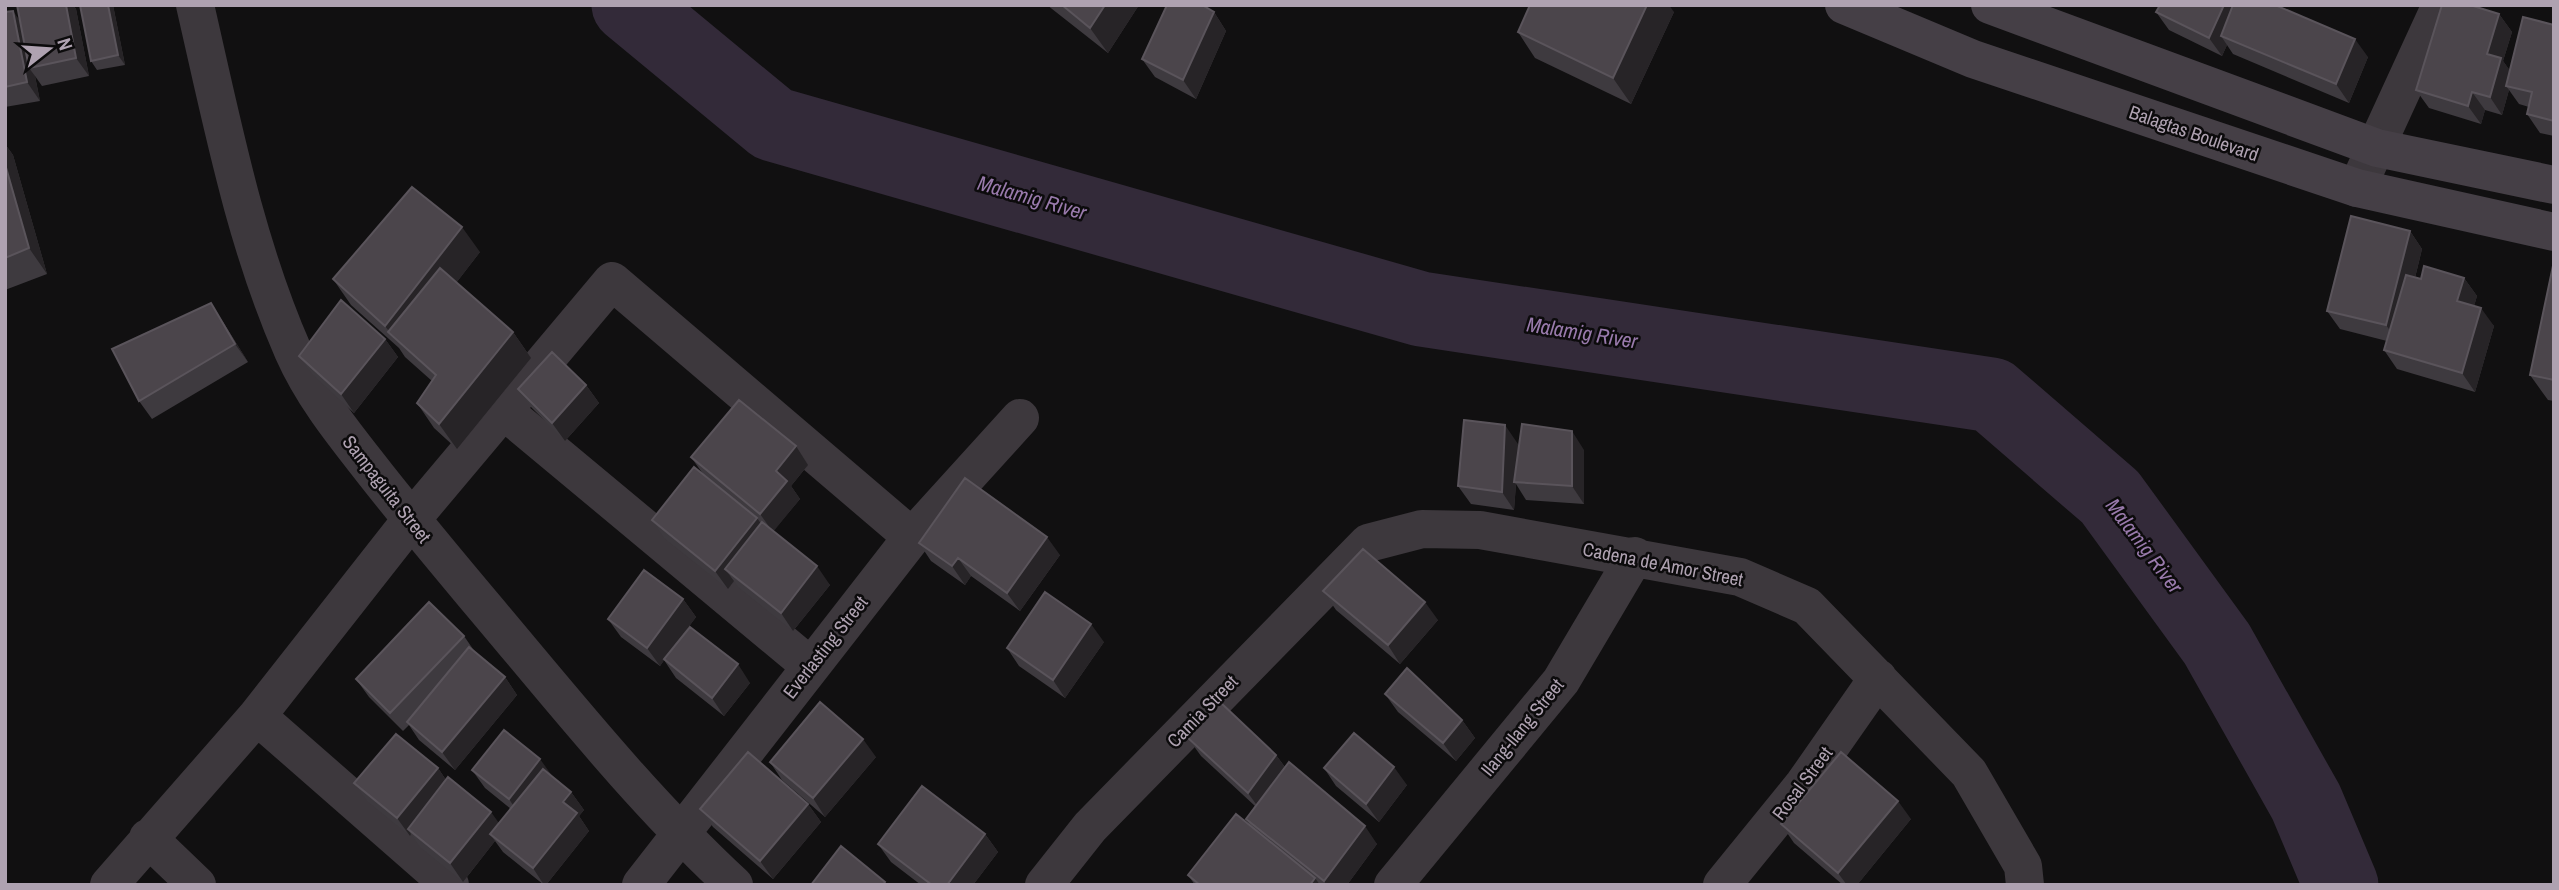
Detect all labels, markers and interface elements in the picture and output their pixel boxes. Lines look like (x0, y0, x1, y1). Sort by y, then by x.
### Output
north arrow (14, 14, 84, 84)
text: N (51, 35, 79, 53)
street label: Balagtas Boulevard (2126, 99, 2262, 167)
water label: Malamig River (974, 168, 1091, 227)
water label: Malamig River (1525, 309, 1641, 356)
street label: Sampaguita Street (337, 430, 438, 549)
water label: Malamig River (2099, 492, 2190, 600)
street label: Cadena de Amor Street (1581, 536, 1746, 592)
street label: Everlasting Street (777, 590, 874, 704)
street label: Camia Street (1161, 668, 1244, 753)
street label: Ilang-Ilang Street (1475, 672, 1570, 781)
street label: Rosal Street (1766, 740, 1839, 825)

